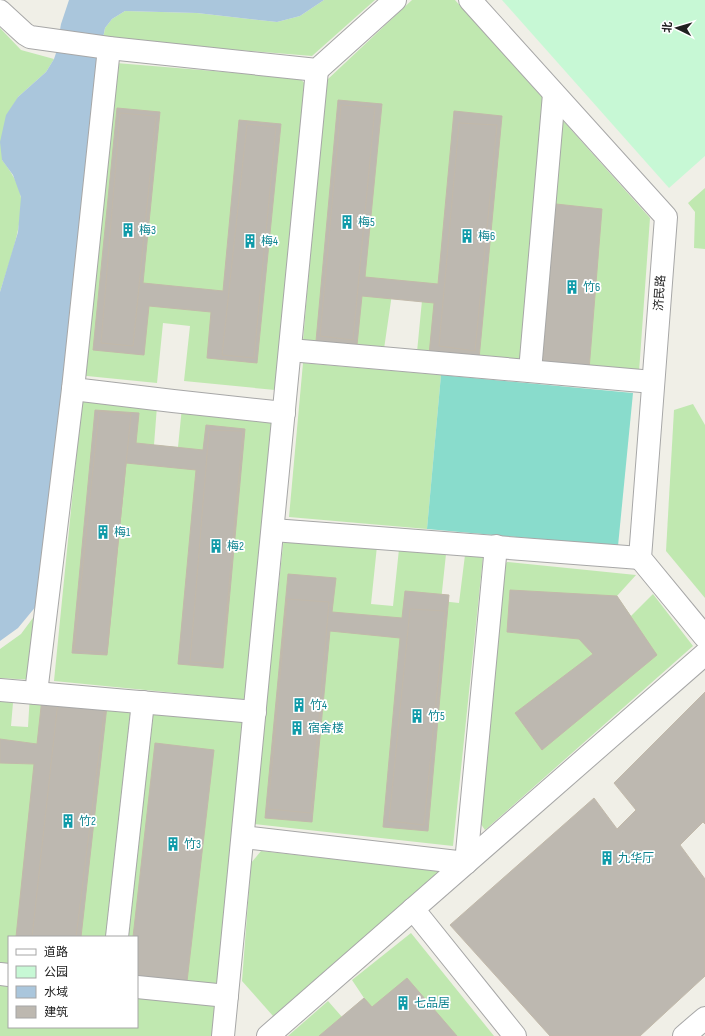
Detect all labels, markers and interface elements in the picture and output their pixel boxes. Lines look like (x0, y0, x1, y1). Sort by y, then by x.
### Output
north arrow (657, 8, 697, 48)
text: 北 (661, 21, 674, 33)
building icon: 梅5 (339, 214, 355, 230)
place label: 梅5 (358, 215, 375, 230)
building icon: 梅3 (120, 222, 136, 238)
place label: 梅3 (139, 223, 156, 238)
building icon: 梅6 (459, 228, 475, 244)
place label: 梅6 (478, 229, 495, 244)
building icon: 梅4 (242, 233, 258, 249)
place label: 梅4 (261, 234, 278, 249)
street label: 济民路 (651, 275, 669, 311)
building icon: 竹6 (564, 279, 580, 295)
place label: 竹6 (583, 280, 600, 295)
building icon: 梅1 (95, 524, 111, 540)
place label: 梅1 (114, 525, 131, 540)
building icon: 梅2 (208, 538, 224, 554)
place label: 梅2 (227, 539, 244, 554)
building icon: 竹4 (291, 697, 307, 713)
place label: 竹4 (310, 698, 327, 713)
building icon: 竹5 (409, 708, 425, 724)
place label: 竹5 (428, 709, 445, 724)
building icon: 宿舍楼 (289, 720, 305, 736)
place label: 宿舍楼 (308, 721, 344, 736)
building icon: 竹2 (60, 813, 76, 829)
place label: 竹2 (79, 814, 96, 829)
building icon: 竹3 (165, 836, 181, 852)
place label: 竹3 (184, 837, 201, 852)
building icon: 九华厅 (599, 850, 615, 866)
place label: 九华厅 (618, 851, 654, 866)
legend (8, 936, 138, 1028)
text: 道路 (44, 945, 68, 960)
text: 公园 (44, 965, 68, 980)
text: 水域 (44, 985, 68, 1000)
building icon: 七品居 (395, 995, 411, 1011)
place label: 七品居 (414, 996, 450, 1011)
text: 建筑 (44, 1005, 68, 1020)

